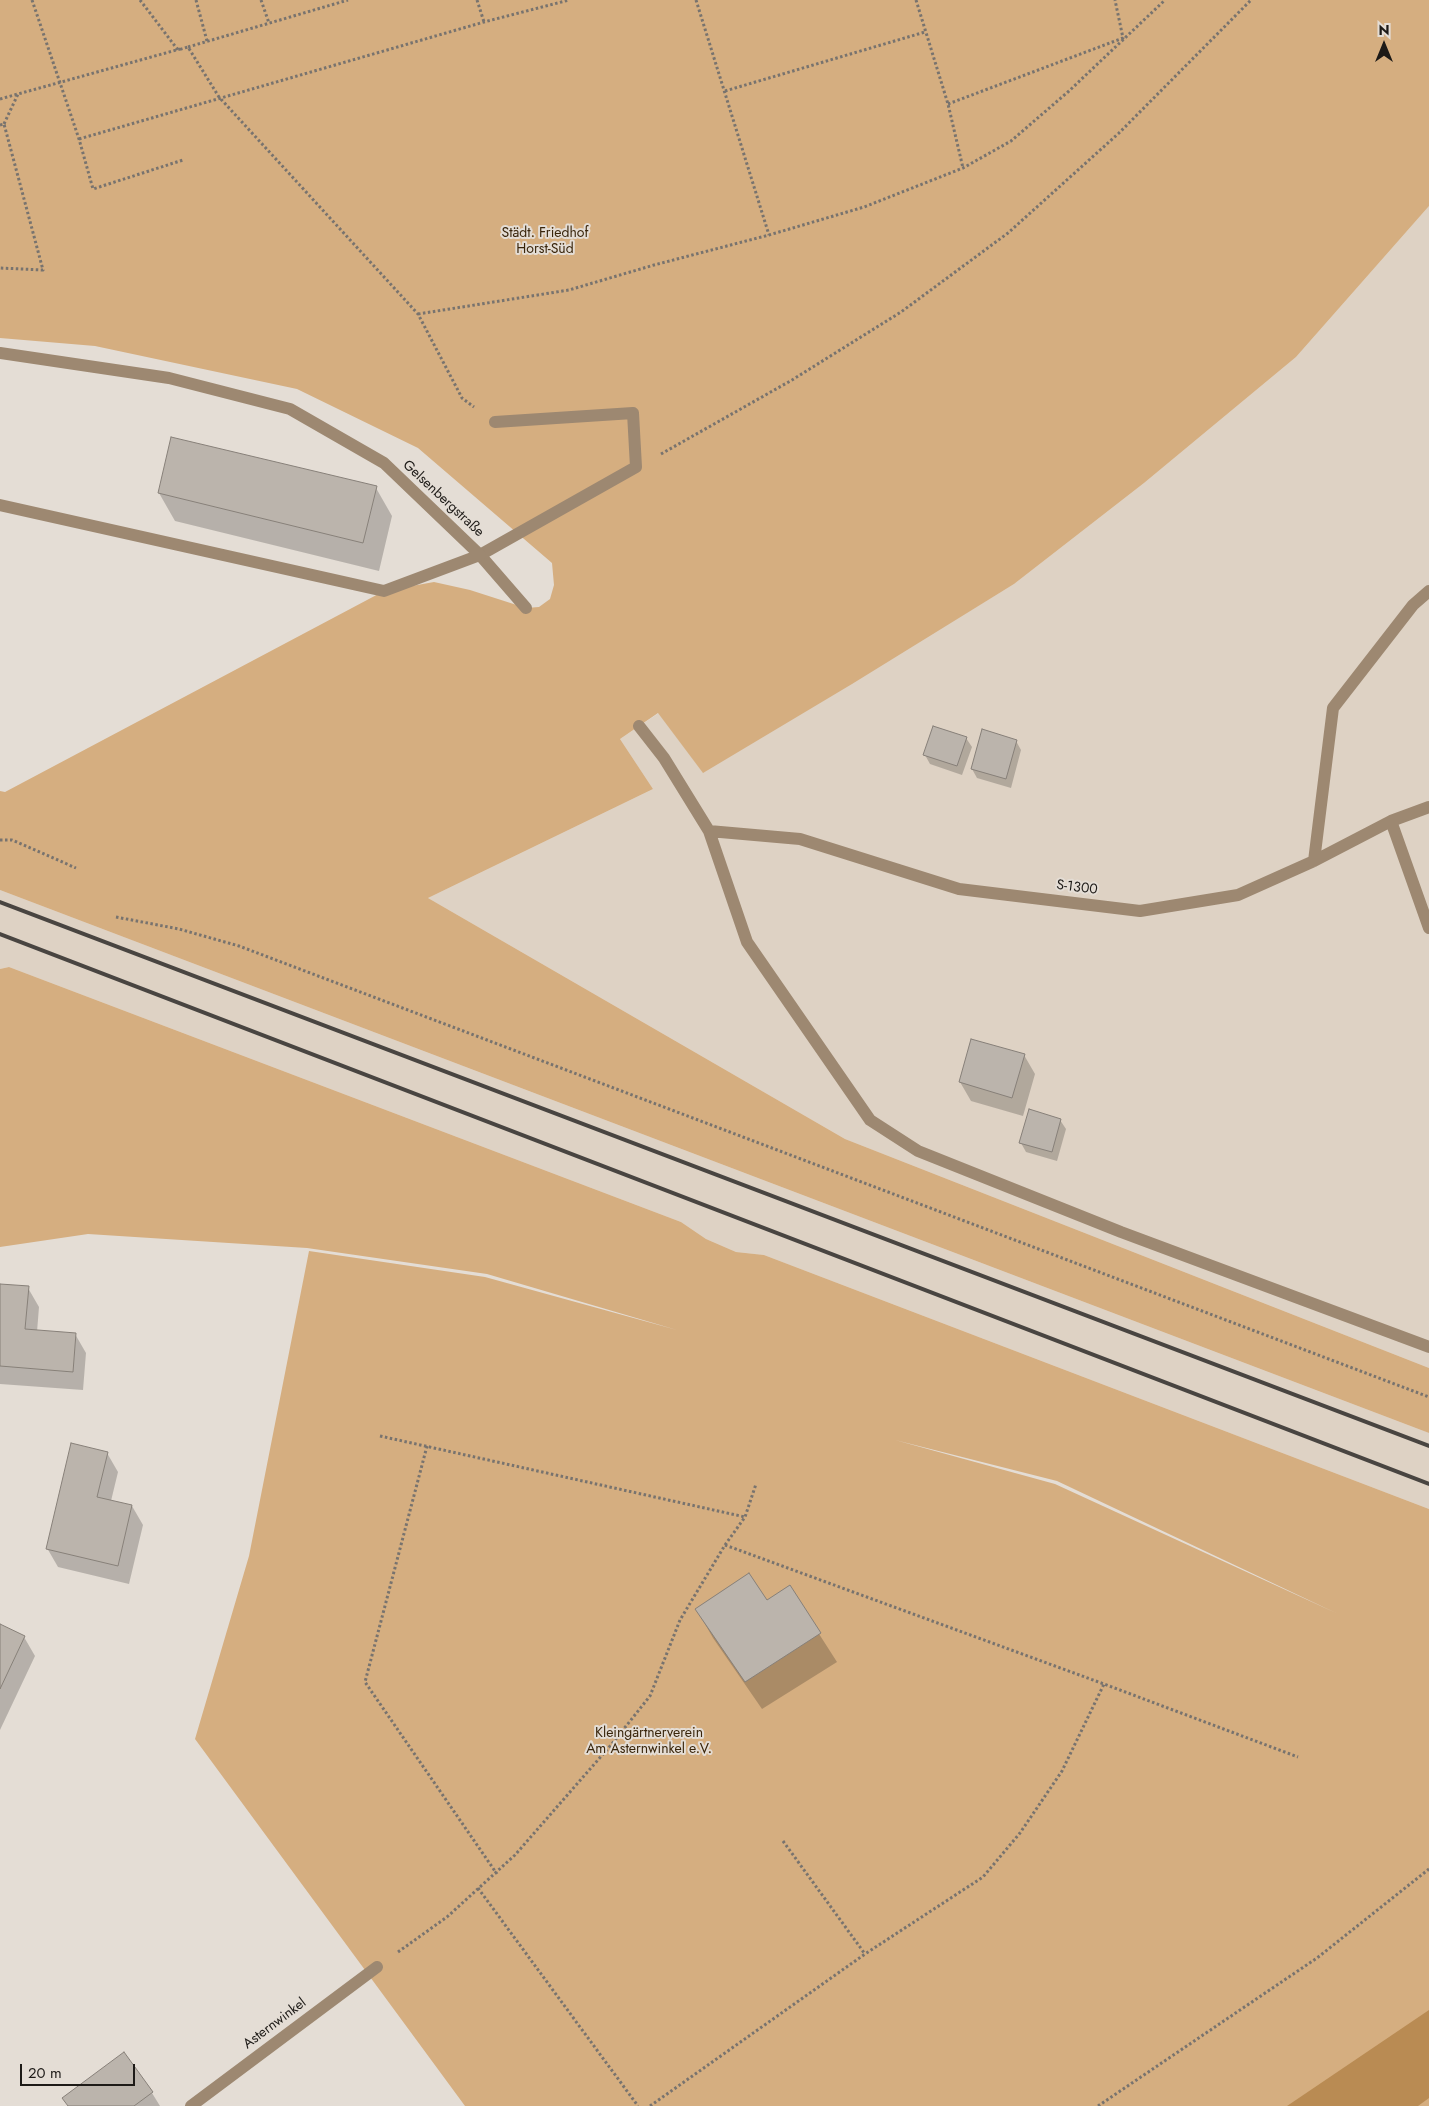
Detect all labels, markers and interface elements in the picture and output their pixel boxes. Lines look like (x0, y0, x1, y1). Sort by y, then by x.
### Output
north arrow (1359, 20, 1409, 70)
text: N (1378, 20, 1390, 40)
park label: Städt. Friedhof Horst-Süd (502, 226, 588, 258)
street label: Gelsenbergstraße (399, 457, 487, 541)
street label: S-1300 (1055, 877, 1099, 899)
park label: Kleingärtnerverein Am Asternwinkel e.V. (586, 1726, 712, 1758)
street label: Asternwinkel (240, 1995, 310, 2053)
scale bar (22, 2054, 138, 2086)
text: 20 m (28, 2062, 62, 2084)

